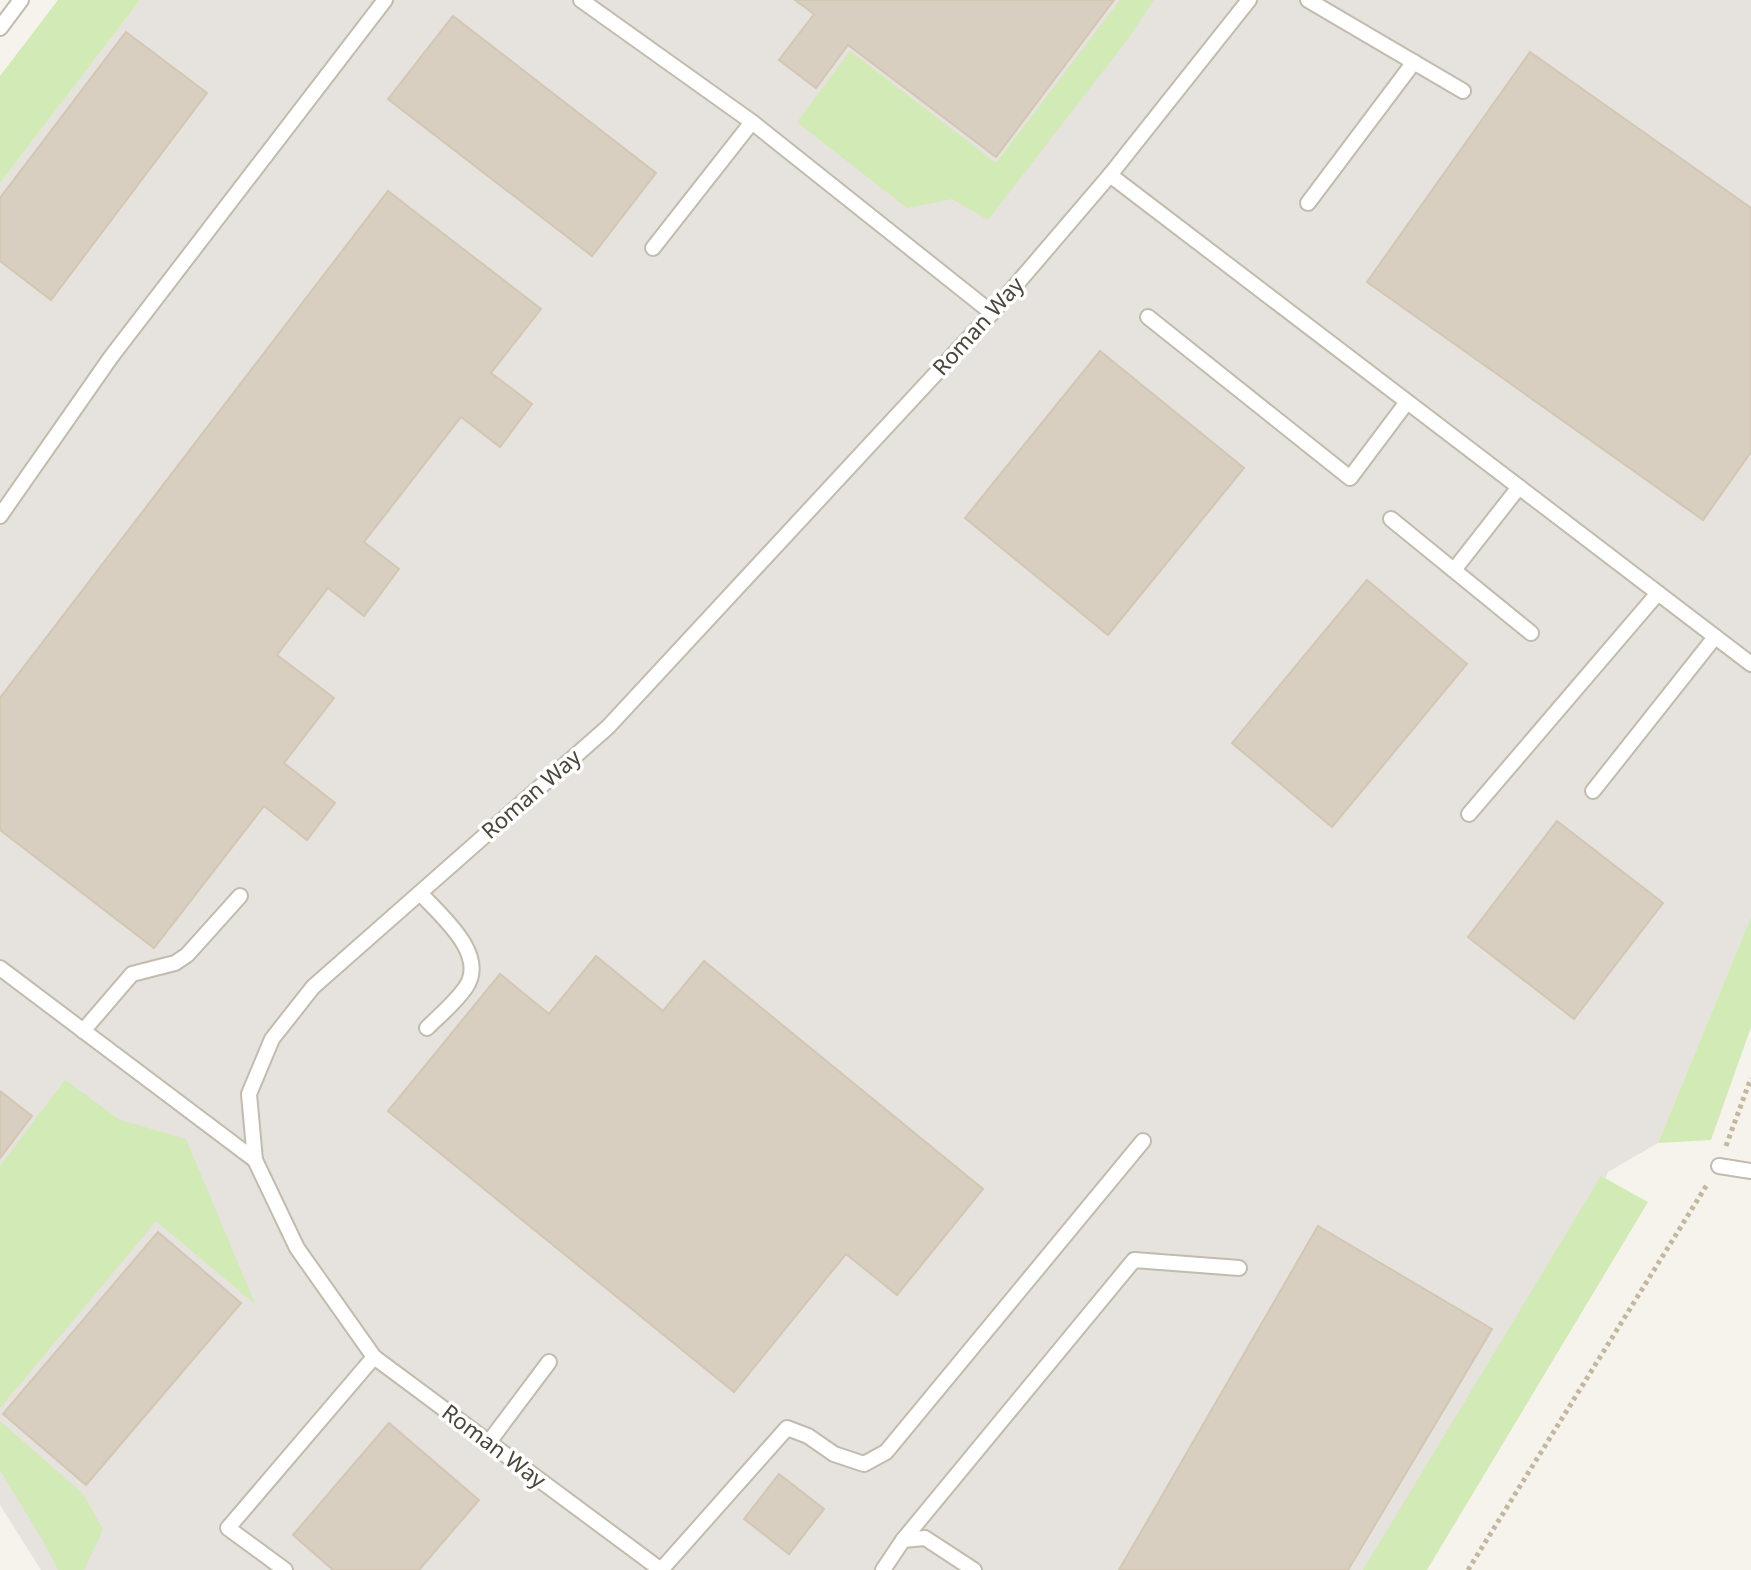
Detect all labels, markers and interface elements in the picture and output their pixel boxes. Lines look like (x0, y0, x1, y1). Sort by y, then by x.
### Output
street label: Roman Way (925, 269, 1030, 381)
street label: Roman Way (474, 741, 587, 845)
street label: Roman Way (437, 1396, 553, 1495)

